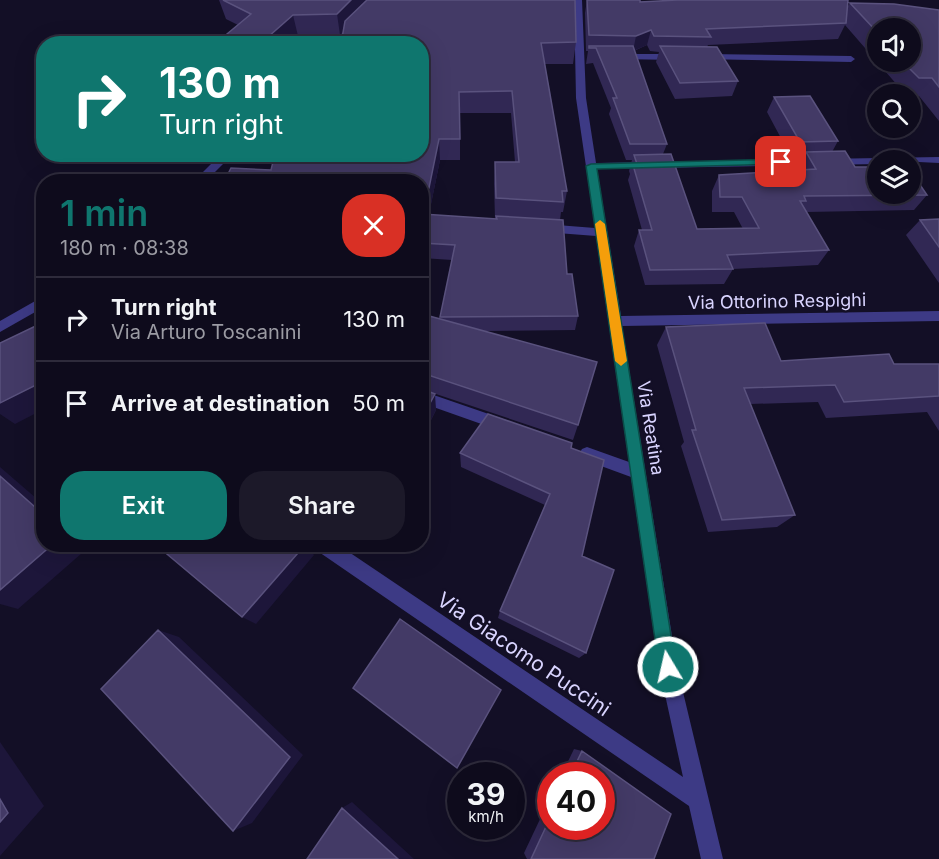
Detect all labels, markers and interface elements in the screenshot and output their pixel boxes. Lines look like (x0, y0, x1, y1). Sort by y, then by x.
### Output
map controls (867, 18, 921, 204)
button: sound (867, 18, 921, 72)
text: 130 m (159, 57, 281, 108)
icon: right (60, 60, 138, 138)
button: search (867, 84, 921, 138)
text: Turn right (159, 108, 283, 141)
pin (755, 136, 806, 187)
icon: arrive (764, 145, 797, 178)
button: layers (867, 150, 921, 204)
text: 1 min (60, 191, 148, 235)
button: close (342, 194, 405, 257)
text: 180 m · 08:38 (60, 236, 189, 260)
street label: Via Ottorino Respighi (688, 289, 866, 313)
text: Turn right (111, 294, 217, 320)
icon: right (60, 303, 93, 336)
text: 130 m (343, 306, 405, 332)
text: Via Arturo Toscanini (111, 320, 301, 344)
street label: Via Reatina (633, 379, 669, 477)
icon: arrive (60, 387, 93, 420)
text: Arrive at destination (111, 390, 330, 416)
text: 50 m (352, 390, 405, 416)
button: Exit (60, 471, 227, 540)
button: Share (239, 471, 405, 540)
street label: Via Giacomo Puccini (433, 587, 615, 721)
position arrow (636, 635, 700, 699)
speed limit sign: 40 (537, 762, 615, 840)
text: 39 (467, 776, 505, 812)
text: km/h (468, 807, 504, 826)

